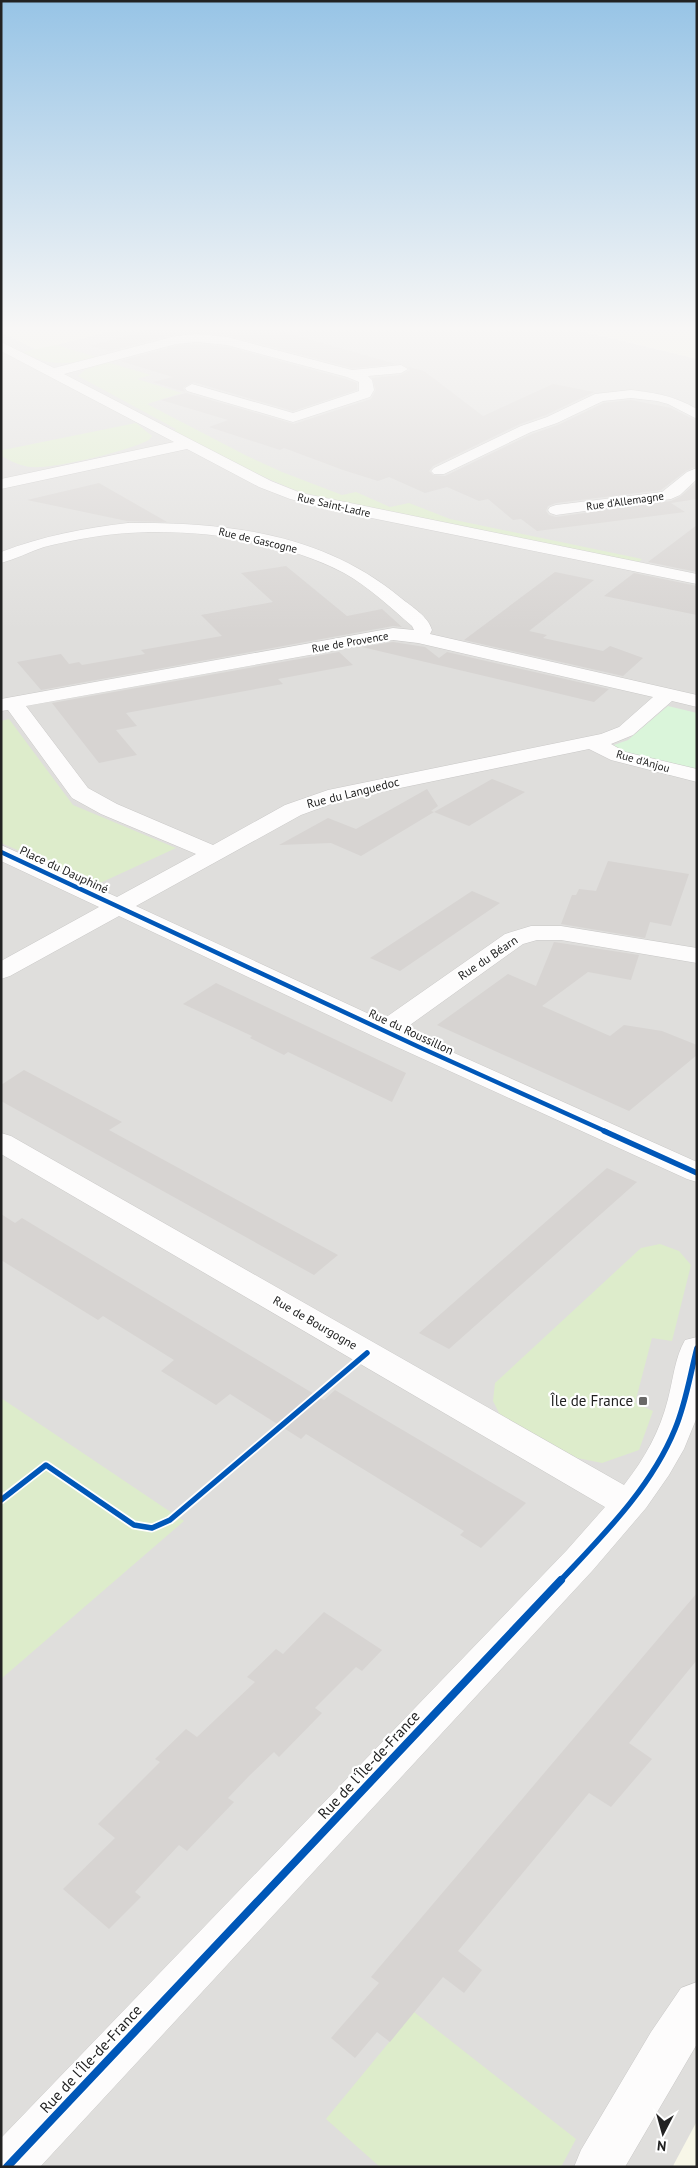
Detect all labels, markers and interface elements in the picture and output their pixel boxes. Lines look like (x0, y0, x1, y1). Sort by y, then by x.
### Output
street label: Rue d'Allemagne (585, 489, 665, 513)
street label: Rue Saint-Ladre (296, 490, 372, 520)
street label: Rue de Gascogne (217, 524, 299, 556)
street label: Rue de Provence (311, 628, 390, 656)
street label: Rue d'Anjou (615, 747, 671, 775)
street label: Rue du Languedoc (305, 774, 401, 811)
street label: Place du Dauphiné (18, 842, 111, 897)
street label: Rue du Béarn (455, 932, 520, 983)
street label: Rue du Roussillon (366, 1005, 456, 1058)
street label: Rue de Bourgogne (271, 1292, 360, 1353)
place label: Île de France (549, 1391, 633, 1410)
marker: Île de France (637, 1395, 649, 1407)
street label: Rue de l'Île-de-France (314, 1707, 424, 1823)
street label: Rue de l'Île-de-France (36, 2001, 146, 2117)
north arrow (638, 2108, 688, 2158)
text: N (656, 2136, 667, 2155)

